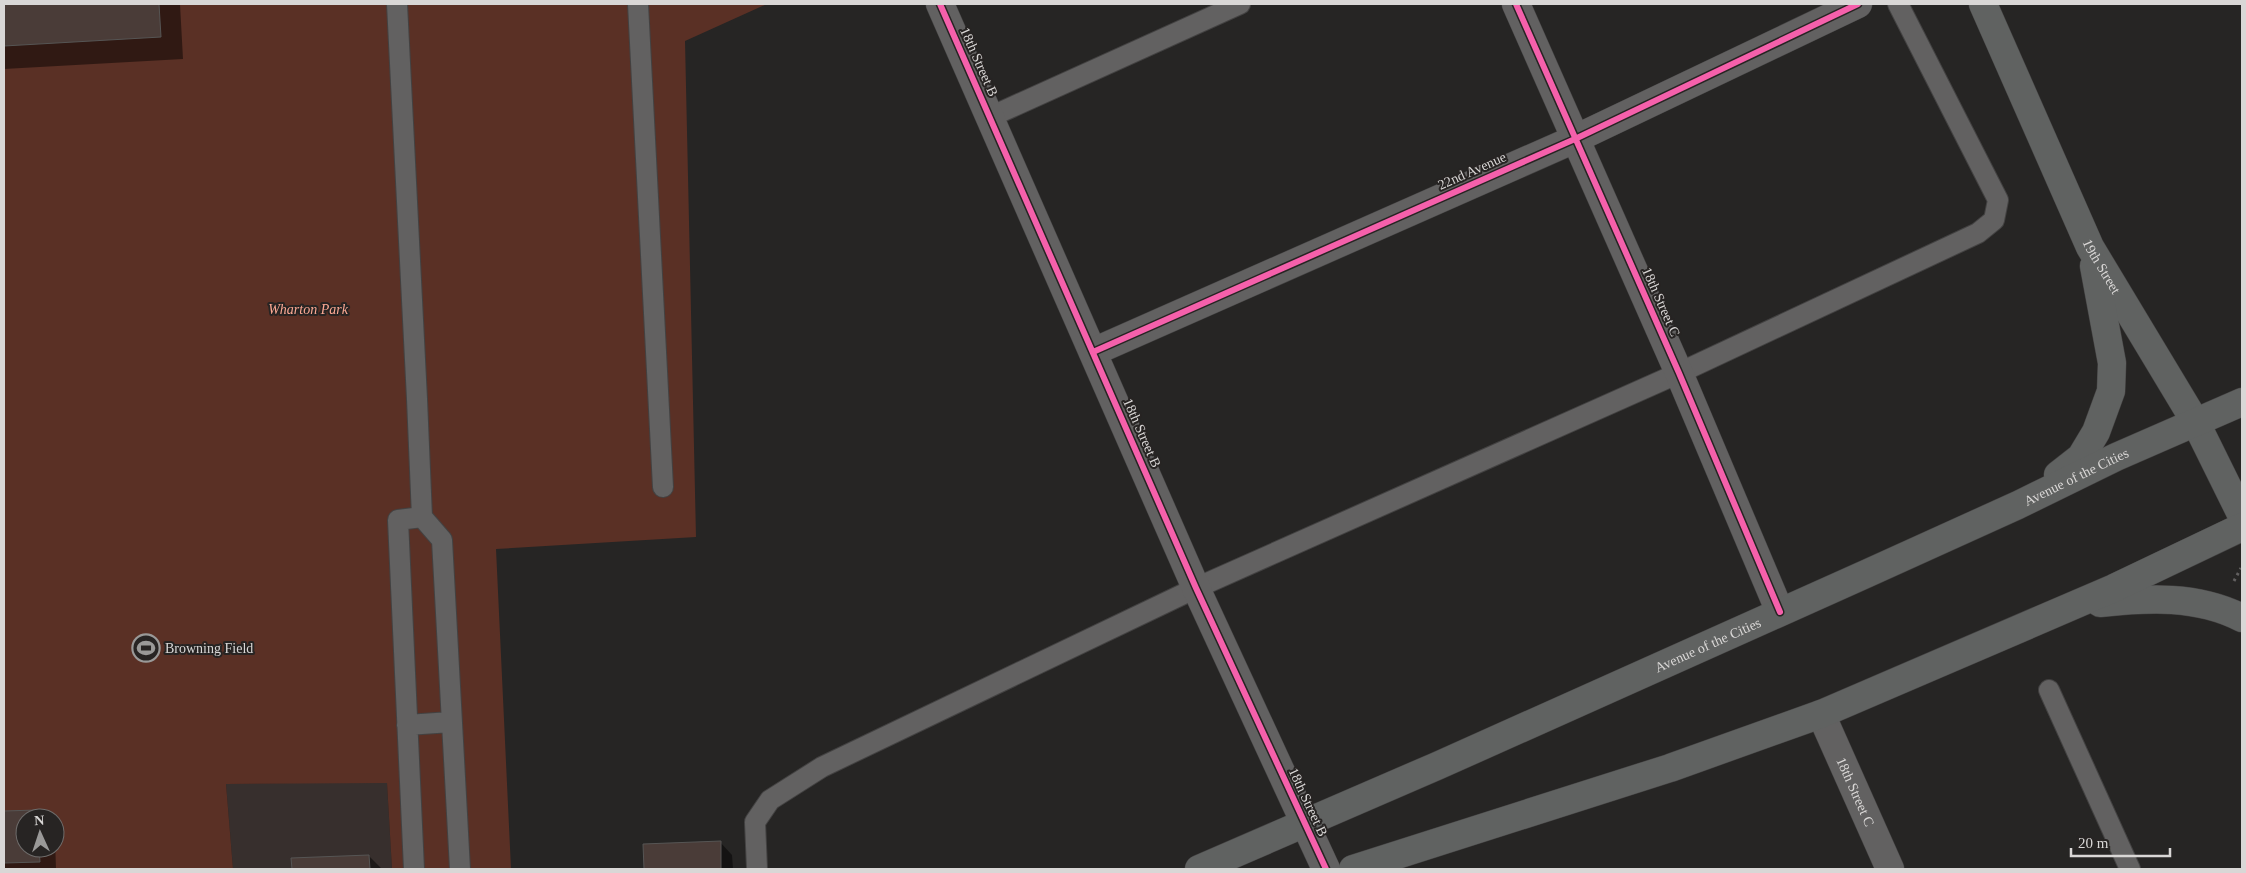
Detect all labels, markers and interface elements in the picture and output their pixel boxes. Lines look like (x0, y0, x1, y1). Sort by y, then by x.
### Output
street label: 18th Street B (957, 25, 1001, 99)
street label: 22nd Avenue (1435, 149, 1509, 193)
street label: 19th Street (2080, 237, 2124, 296)
street label: 18th Street C (1639, 265, 1683, 339)
park label: Wharton Park (268, 302, 349, 317)
street label: 18th Street B (1120, 396, 1164, 470)
street label: Avenue of the Cities (2021, 445, 2131, 508)
street label: Avenue of the Cities (1652, 615, 1763, 675)
sports icon: Browning Field (131, 633, 161, 663)
place label: Browning Field (165, 641, 253, 656)
street label: 18th Street C (1834, 755, 1877, 828)
street label: 18th Street B (1286, 765, 1330, 839)
north arrow (15, 808, 65, 858)
text: N (34, 813, 45, 828)
scale bar (2071, 826, 2170, 858)
text: 20 m (2078, 835, 2109, 851)

